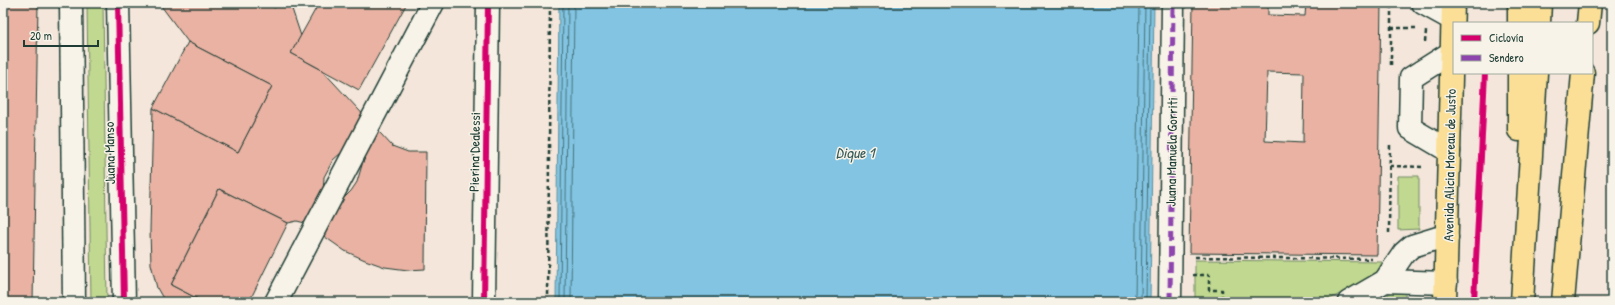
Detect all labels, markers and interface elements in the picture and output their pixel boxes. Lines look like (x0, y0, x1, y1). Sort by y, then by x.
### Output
scale bar (24, 22, 98, 48)
legend (1453, 22, 1593, 74)
text: 20 m (30, 27, 52, 44)
text: Ciclovía (1489, 29, 1523, 46)
text: Sendero (1489, 49, 1524, 66)
street label: Avenida Alicia Moreau de Justo (1438, 88, 1460, 242)
street label: Juana Manuela Gorriti (1161, 97, 1181, 207)
street label: Pierina Dealessi (464, 112, 484, 192)
street label: Juana Manso (99, 121, 119, 184)
water label: Dique 1 (836, 142, 877, 163)

